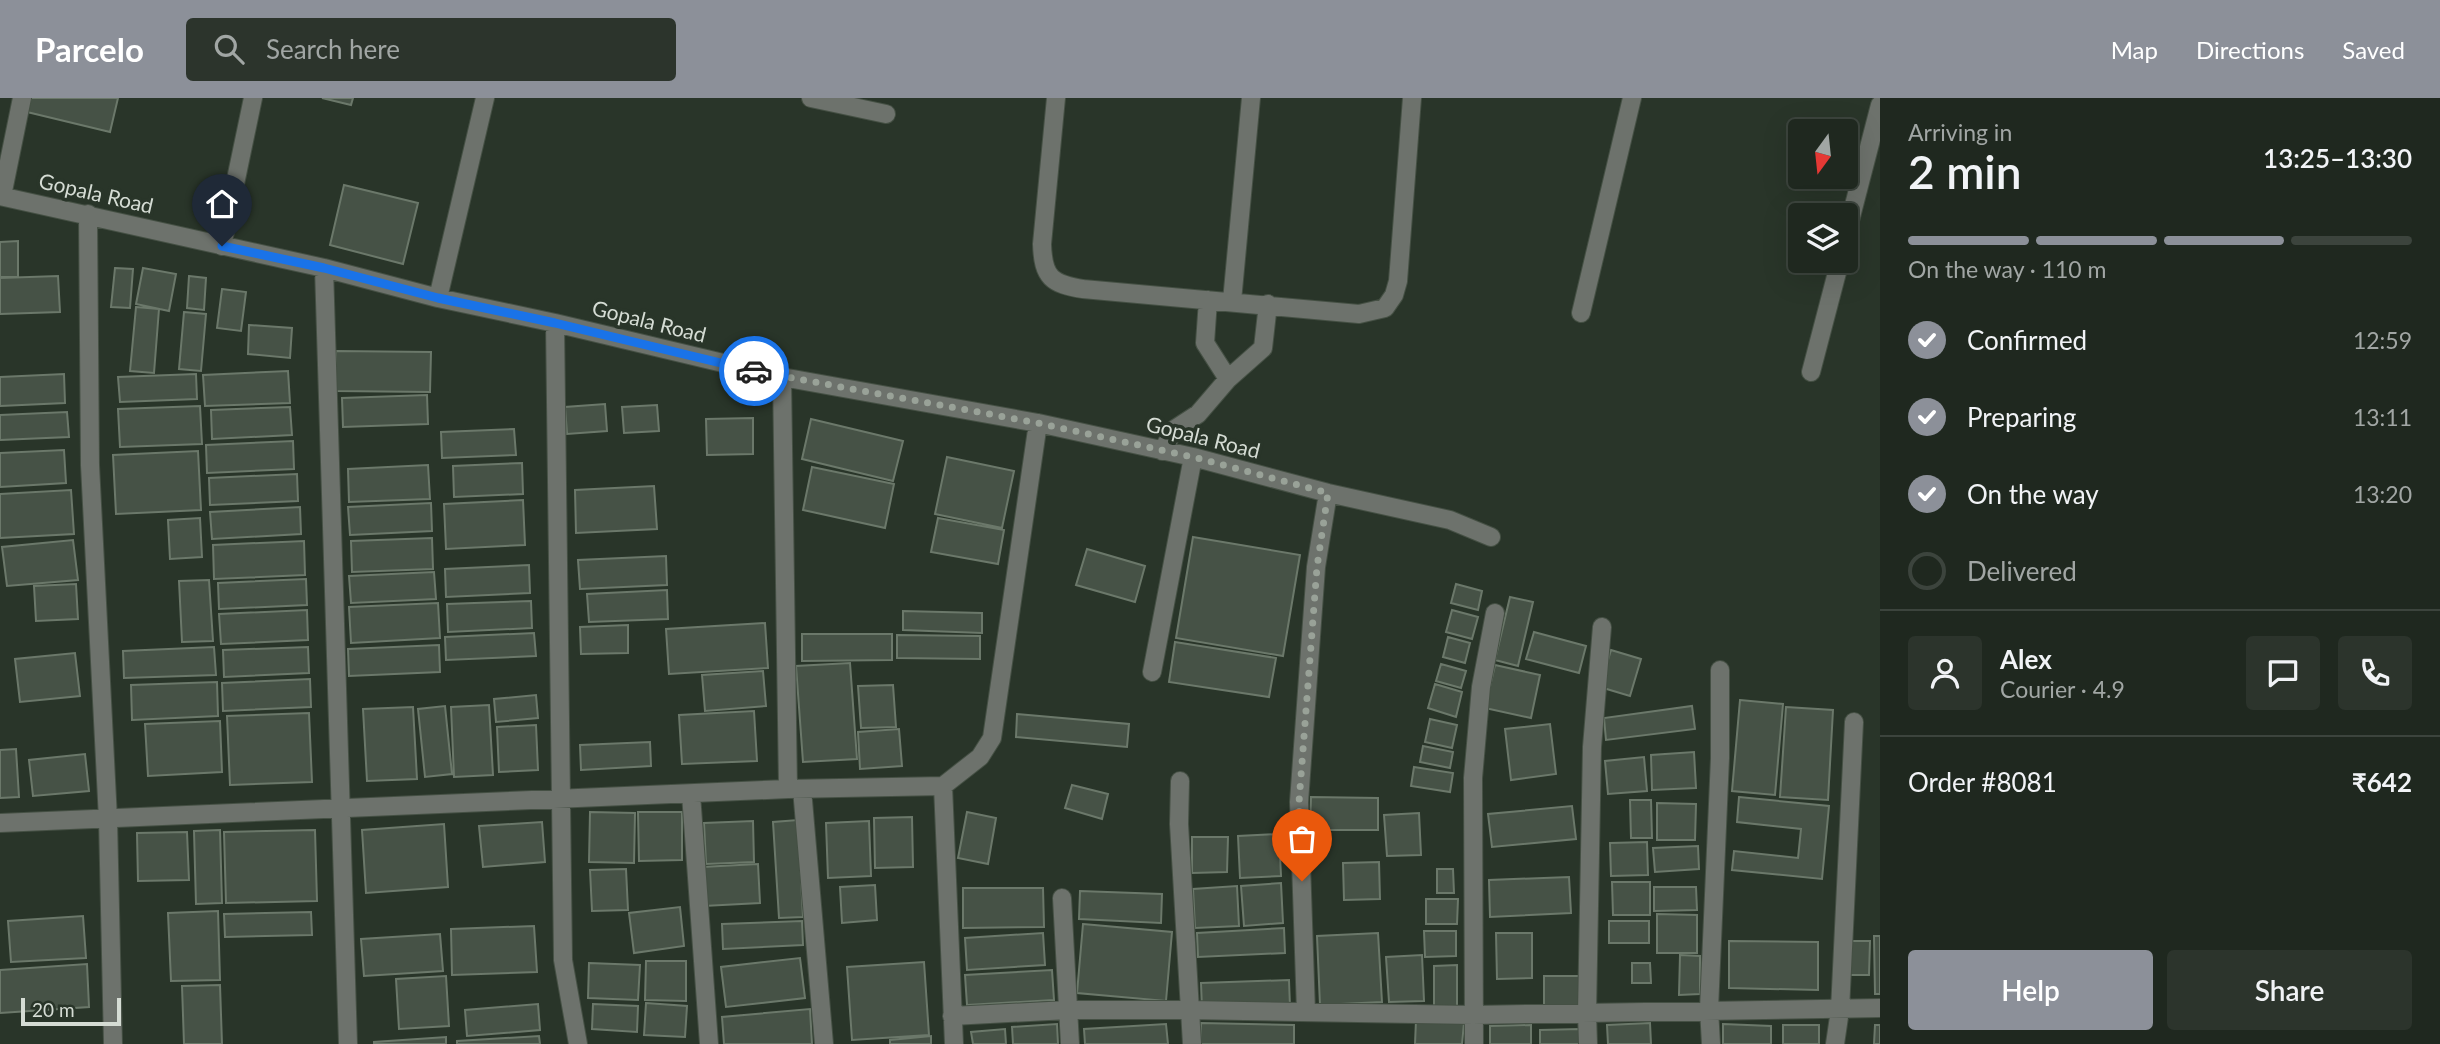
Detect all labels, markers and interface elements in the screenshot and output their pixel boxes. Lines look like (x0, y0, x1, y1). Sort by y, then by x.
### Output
search box (186, 18, 676, 81)
text: Parcelo (35, 29, 144, 69)
icon: search (210, 30, 248, 68)
text: Search here (266, 33, 400, 65)
text: Map (2111, 35, 2158, 64)
text: Directions (2196, 35, 2304, 64)
text: Saved (2342, 35, 2405, 64)
text: Arriving in (1908, 118, 2012, 146)
north arrow (1788, 119, 1858, 189)
map controls (1788, 119, 1858, 273)
text: 13:25–13:30 (2263, 142, 2412, 174)
text: 2 min (1908, 144, 2022, 199)
street label: Gopala Road (37, 167, 156, 218)
pin (192, 174, 252, 246)
icon: home (203, 185, 241, 223)
button: layers (1788, 203, 1858, 273)
text: On the way · 110 m (1908, 255, 2107, 283)
street label: Gopala Road (590, 294, 709, 347)
icon: check (1908, 321, 1946, 359)
text: Confirmed (1967, 324, 2087, 356)
text: 12:59 (2353, 326, 2412, 354)
courier (719, 336, 789, 406)
icon: car (735, 352, 773, 390)
icon: check (1908, 398, 1946, 436)
text: Preparing (1967, 401, 2076, 433)
text: 13:11 (2353, 403, 2412, 431)
street label: Gopala Road (1144, 410, 1263, 463)
icon: check (1908, 475, 1946, 513)
text: On the way (1967, 478, 2099, 510)
text: 13:20 (2353, 480, 2412, 508)
text: Delivered (1967, 555, 2077, 587)
button: person (1908, 636, 1982, 710)
button: chat (2246, 636, 2320, 710)
button: phone (2338, 636, 2412, 710)
text: Alex (2000, 643, 2052, 675)
text: Courier · 4.9 (2000, 675, 2125, 703)
text: Order #8081 (1908, 766, 2057, 798)
text: ₹642 (2352, 766, 2412, 798)
pin (1272, 809, 1332, 881)
icon: bag (1283, 820, 1321, 858)
button: Help (1908, 950, 2153, 1030)
button: Share (2167, 950, 2412, 1030)
scale bar (21, 995, 121, 1027)
text: 20 m (32, 998, 75, 1021)

